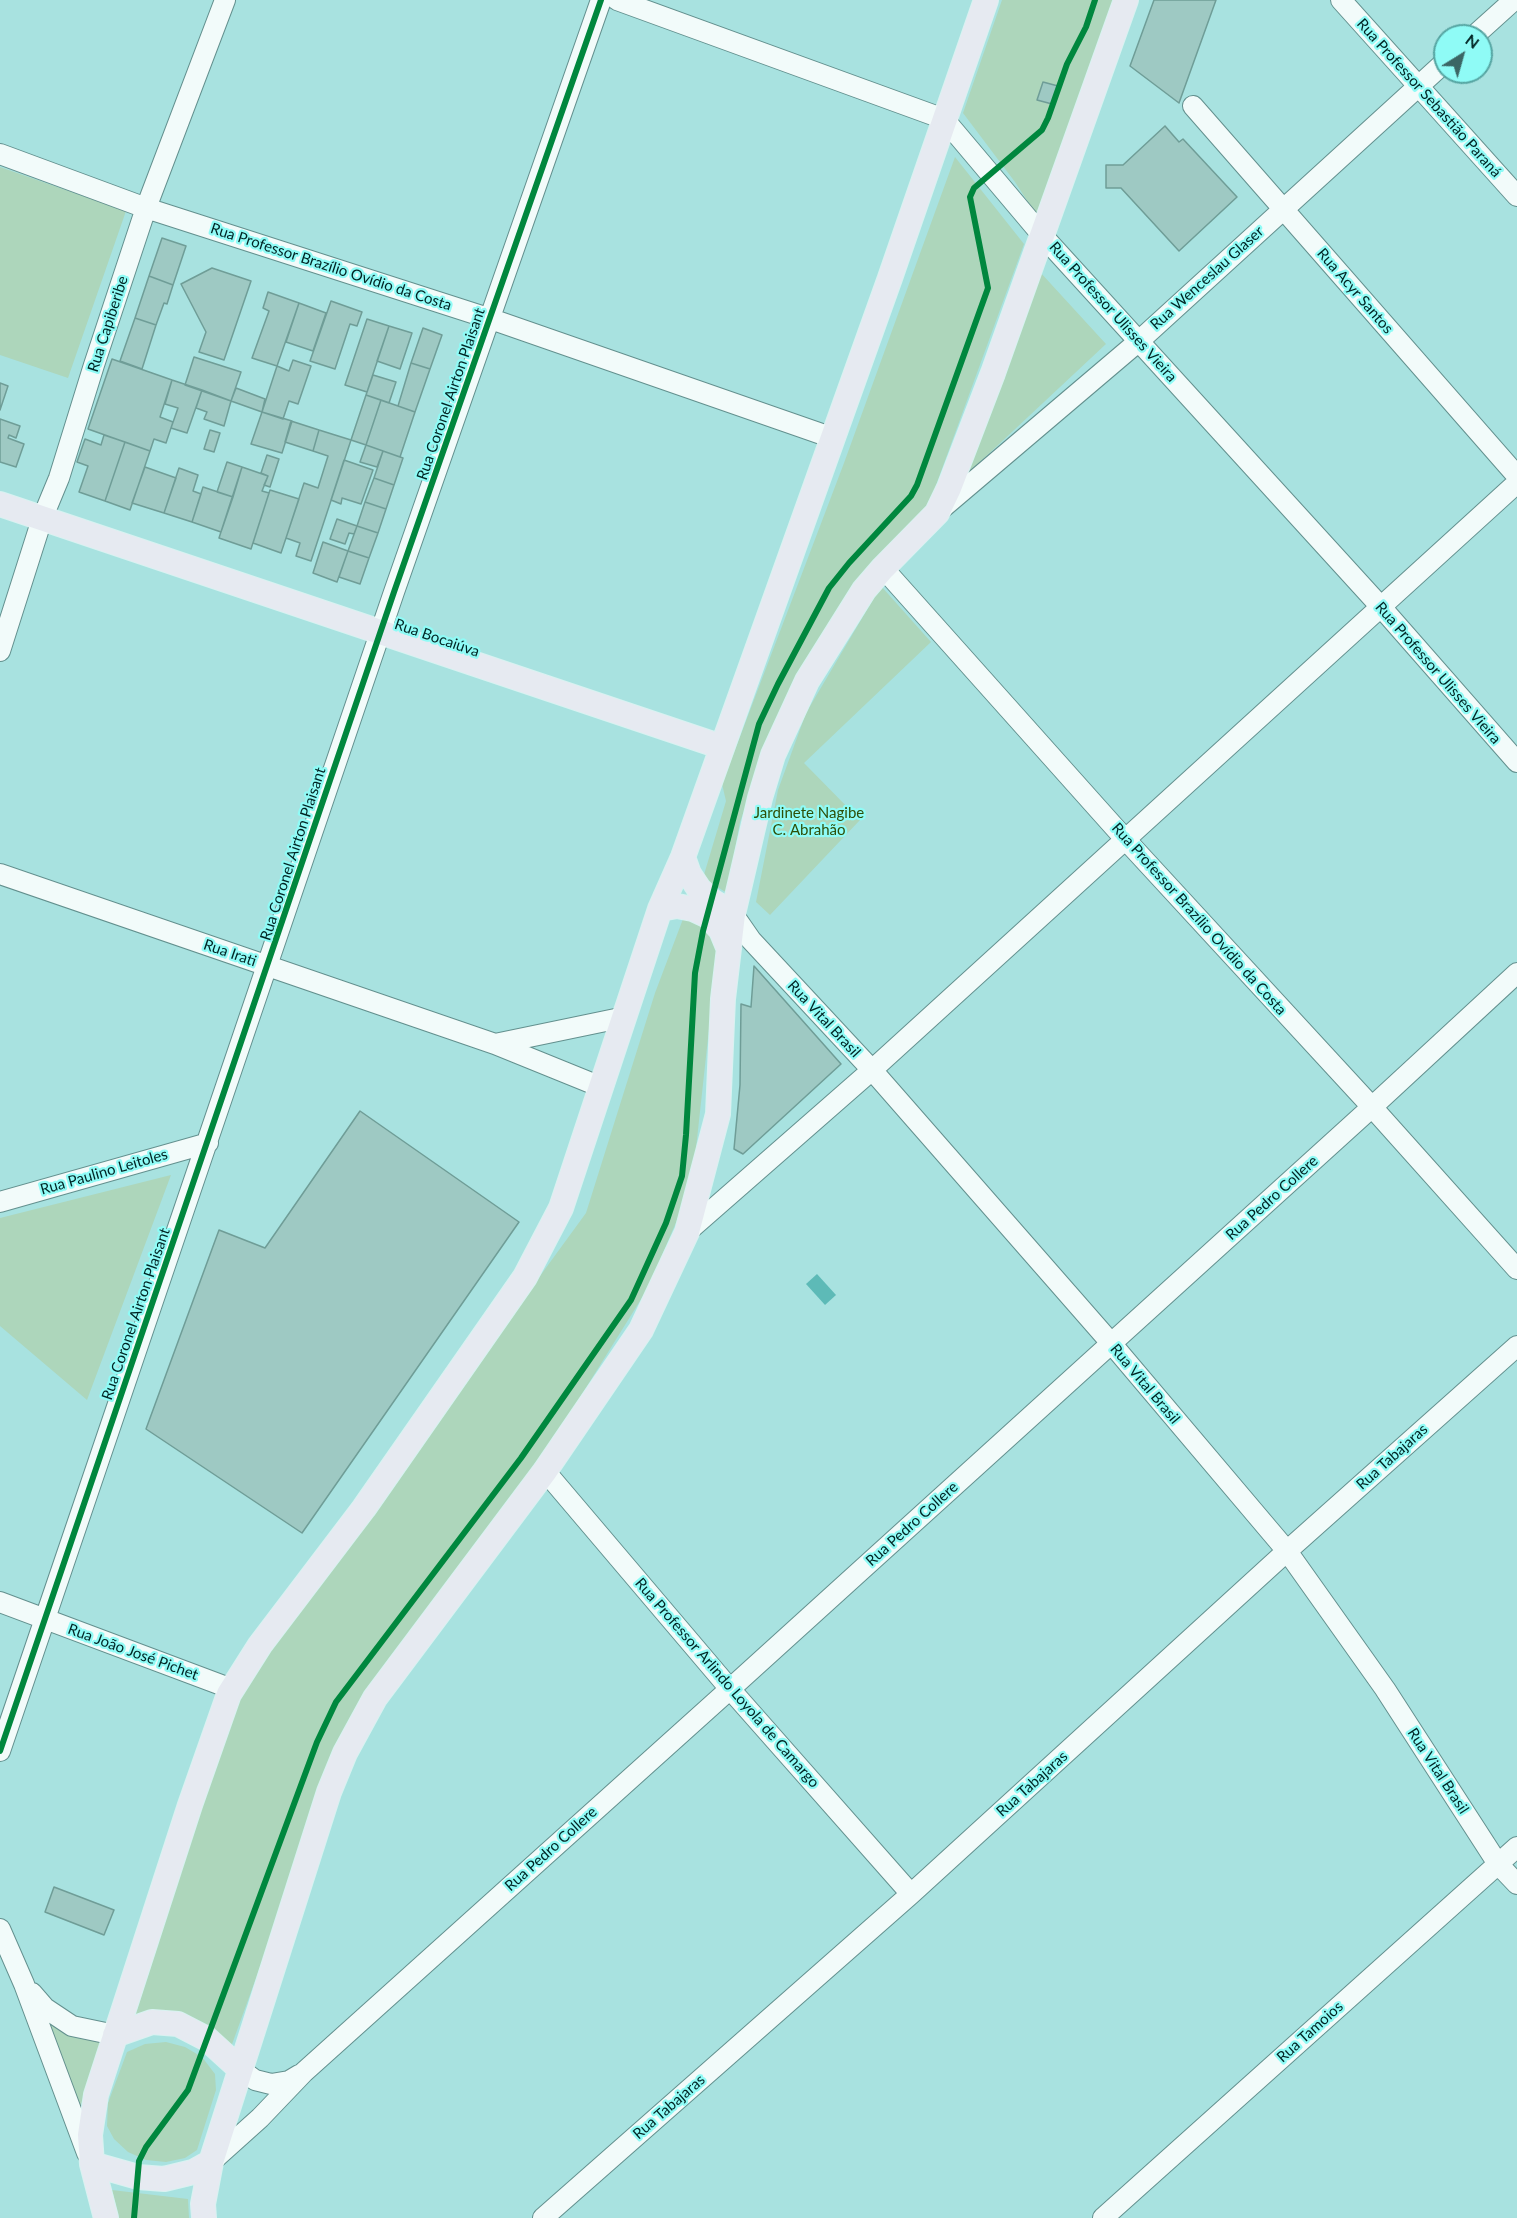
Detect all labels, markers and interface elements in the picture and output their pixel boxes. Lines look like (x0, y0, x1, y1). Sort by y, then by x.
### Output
street label: Rua Professor Sebastião Paraná (1353, 15, 1505, 181)
north arrow (1433, 24, 1493, 84)
text: N (1462, 30, 1484, 52)
street label: Rua Professor Brazílio Ovídio da Costa (208, 219, 454, 315)
street label: Rua Wenceslau Glaser (1147, 222, 1267, 334)
street label: Rua Professor Ulisses Vieira (1045, 238, 1181, 386)
street label: Rua Acyr Santos (1313, 245, 1397, 337)
street label: Rua Capiberibe (84, 274, 132, 374)
street label: Rua Coronel Airton Plaisant (413, 306, 489, 482)
street label: Rua Professor Ulisses Vieira (1371, 598, 1505, 748)
street label: Rua Bocaiúva (392, 615, 482, 661)
street label: Rua Coronel Airton Plaisant (256, 765, 330, 943)
park label: Jardinete Nagibe C. Abrahão (754, 804, 864, 839)
street label: Rua Professor Brazílio Ovídio da Costa (1108, 819, 1290, 1019)
street label: Rua Irati (201, 936, 259, 970)
street label: Rua Vital Brasil (784, 977, 864, 1061)
street label: Rua Paulino Leitoles (38, 1145, 170, 1199)
street label: Rua Pedro Collere (1222, 1152, 1322, 1244)
street label: Rua Coronel Airton Plaisant (98, 1226, 174, 1402)
street label: Rua Vital Brasil (1106, 1340, 1184, 1428)
street label: Rua Tabajaras (1353, 1420, 1431, 1494)
street label: Rua Pedro Collere (862, 1478, 962, 1570)
street label: Rua Professor Arlindo Loyola de Camargo (631, 1575, 823, 1791)
street label: Rua João José Pichet (65, 1620, 201, 1684)
street label: Rua Vital Brasil (1404, 1725, 1472, 1817)
street label: Rua Tabajaras (993, 1747, 1071, 1821)
street label: Rua Pedro Collere (501, 1803, 601, 1895)
street label: Rua Tamoios (1273, 1998, 1347, 2066)
street label: Rua Tabajaras (629, 2071, 709, 2143)

